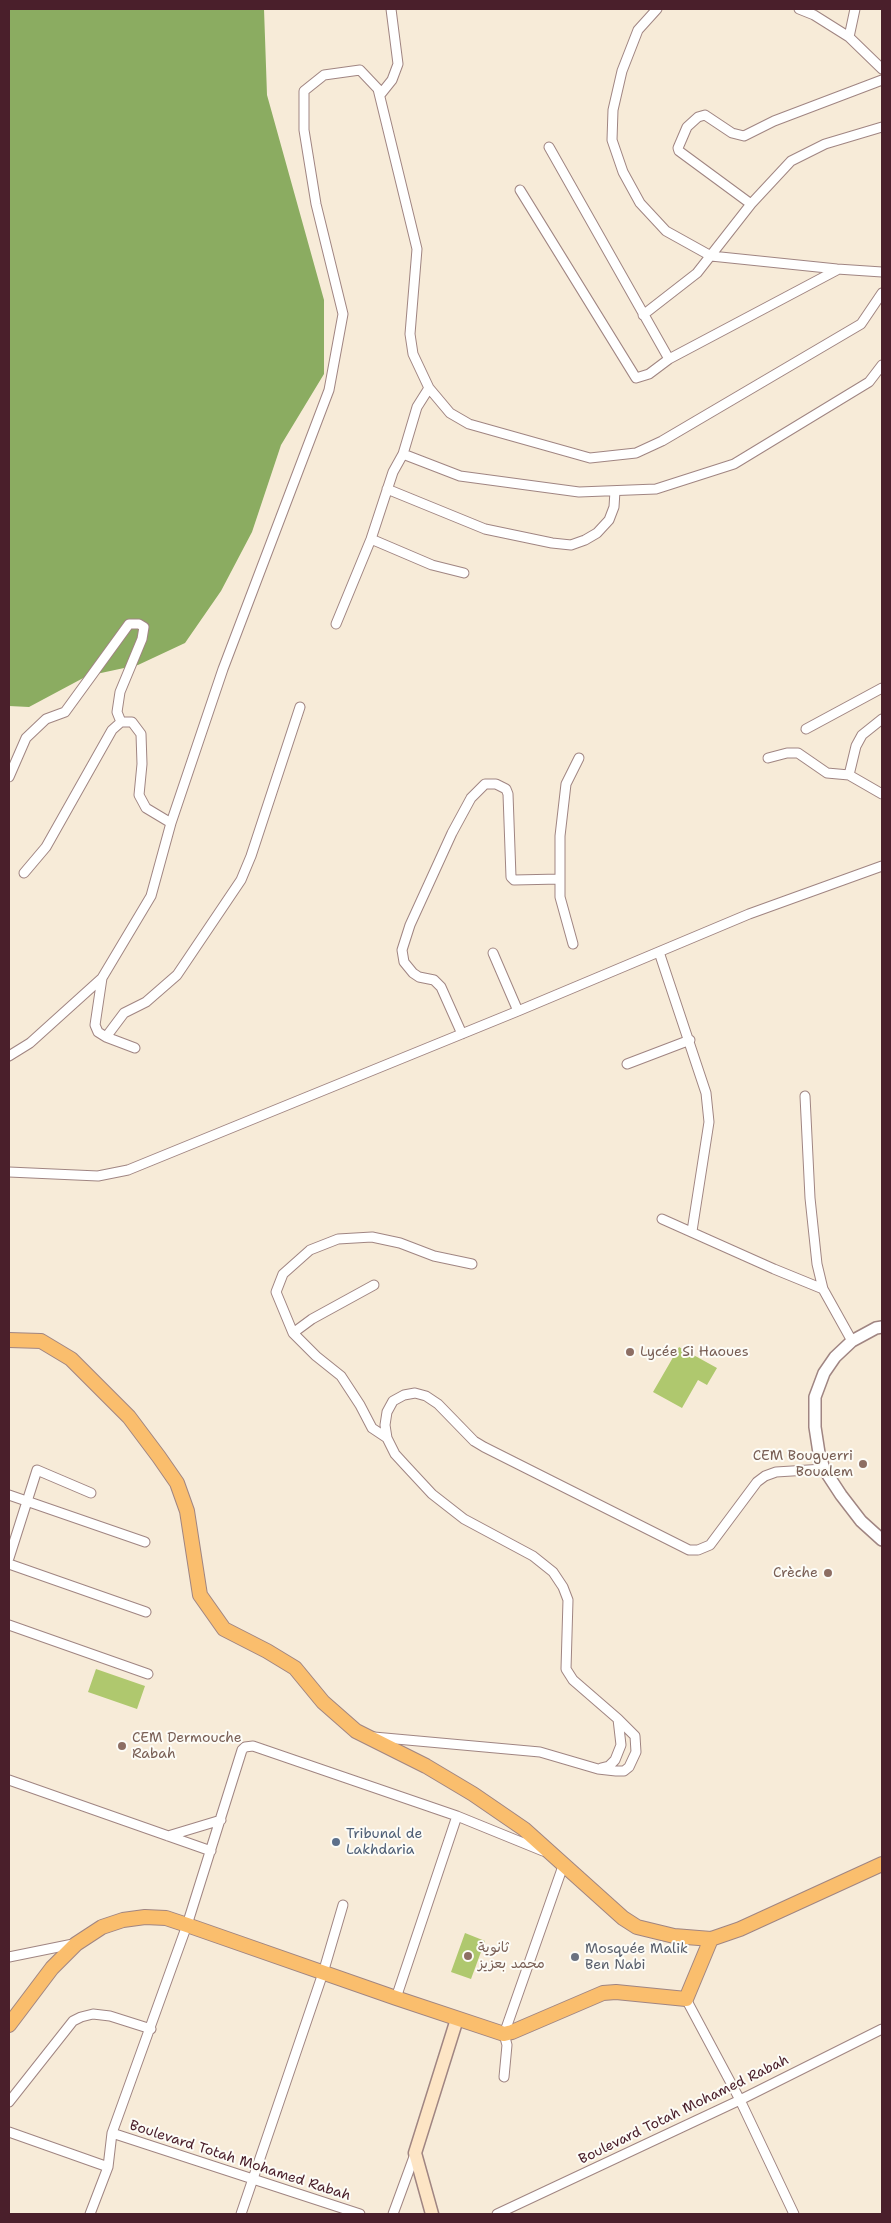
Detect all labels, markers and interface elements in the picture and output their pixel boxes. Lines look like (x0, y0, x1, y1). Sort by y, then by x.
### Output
place label: Lycée Si Haoues (640, 1344, 749, 1360)
marker: Lycée Si Haoues (624, 1346, 636, 1358)
place label: CEM Bouguerri Boualem (753, 1448, 853, 1480)
marker: CEM Bouguerri Boualem (857, 1458, 869, 1470)
place label: Crèche (773, 1565, 818, 1581)
marker: Crèche (822, 1567, 834, 1579)
place label: CEM Dermouche Rabah (132, 1730, 242, 1762)
marker: CEM Dermouche Rabah (116, 1740, 128, 1752)
place label: Tribunal de Lakhdaria (346, 1826, 423, 1858)
marker: Tribunal de Lakhdaria (330, 1836, 342, 1848)
place label: ثانوية محمد بعزيز (478, 1940, 545, 1972)
place label: Mosquée Malik Ben Nabi (585, 1941, 688, 1974)
marker: ثانوية محمد بعزيز (462, 1950, 474, 1962)
marker: Mosquée Malik Ben Nabi (569, 1951, 581, 1963)
street label: Boulevard Totah Mohamed Rabah (576, 2052, 792, 2168)
street label: Boulevard Totah Mohamed Rabah (127, 2117, 353, 2205)

